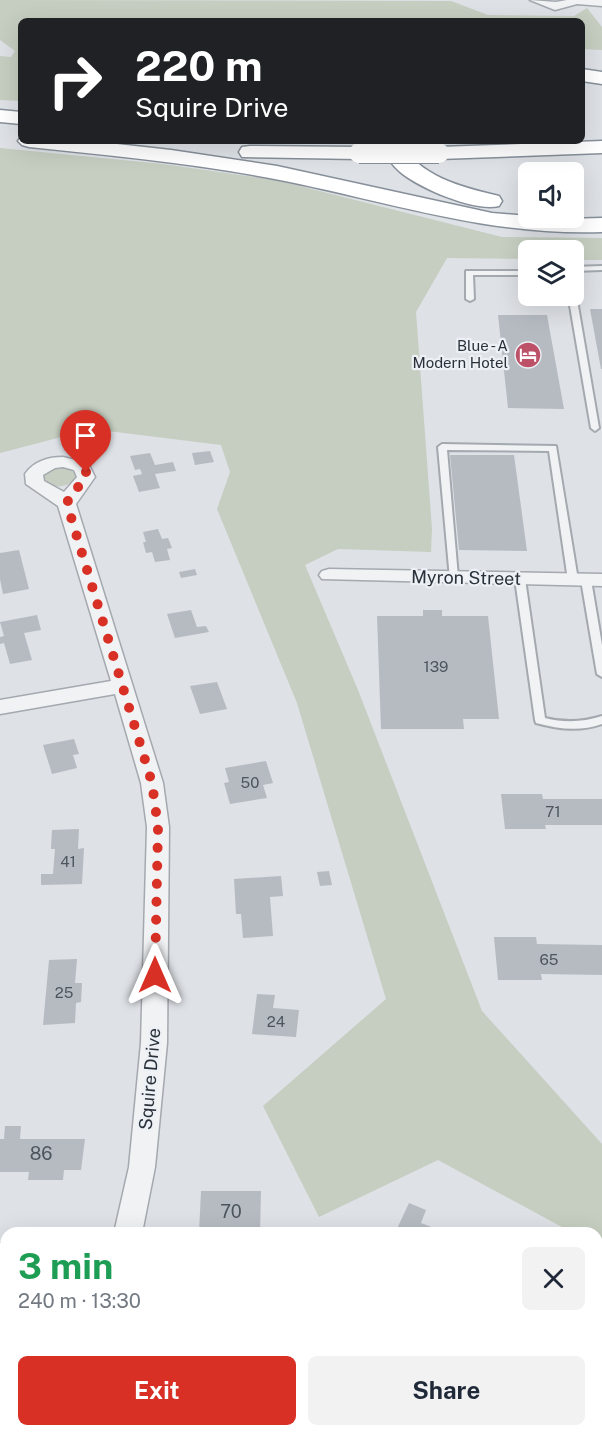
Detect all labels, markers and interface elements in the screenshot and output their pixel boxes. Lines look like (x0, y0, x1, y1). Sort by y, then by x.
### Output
text: 220 m (135, 41, 263, 90)
icon: right (36, 42, 114, 120)
text: Squire Drive (135, 91, 289, 123)
map controls (518, 162, 584, 306)
button: sound (518, 162, 584, 228)
button: layers (518, 240, 584, 306)
place label: Blue - A Modern Hotel (413, 337, 508, 371)
hotel icon: Blue - A Modern Hotel (513, 340, 543, 370)
pin (60, 410, 111, 472)
icon: arrive (69, 419, 102, 452)
street label: Myron Street (411, 566, 521, 589)
house number: 139 (424, 658, 448, 675)
house number: 50 (241, 774, 259, 791)
house number: 71 (545, 803, 561, 820)
house number: 41 (60, 853, 76, 870)
position arrow (123, 943, 187, 1007)
house number: 65 (540, 951, 558, 968)
house number: 25 (55, 984, 73, 1001)
house number: 24 (267, 1013, 285, 1030)
street label: Squire Drive (135, 1027, 164, 1131)
house number: 86 (30, 1143, 52, 1164)
house number: 70 (220, 1201, 242, 1222)
text: 3 min (18, 1245, 113, 1287)
button: close (522, 1247, 585, 1310)
text: 240 m · 13:30 (18, 1289, 141, 1313)
button: Exit (18, 1356, 296, 1425)
button: Share (308, 1356, 585, 1425)

